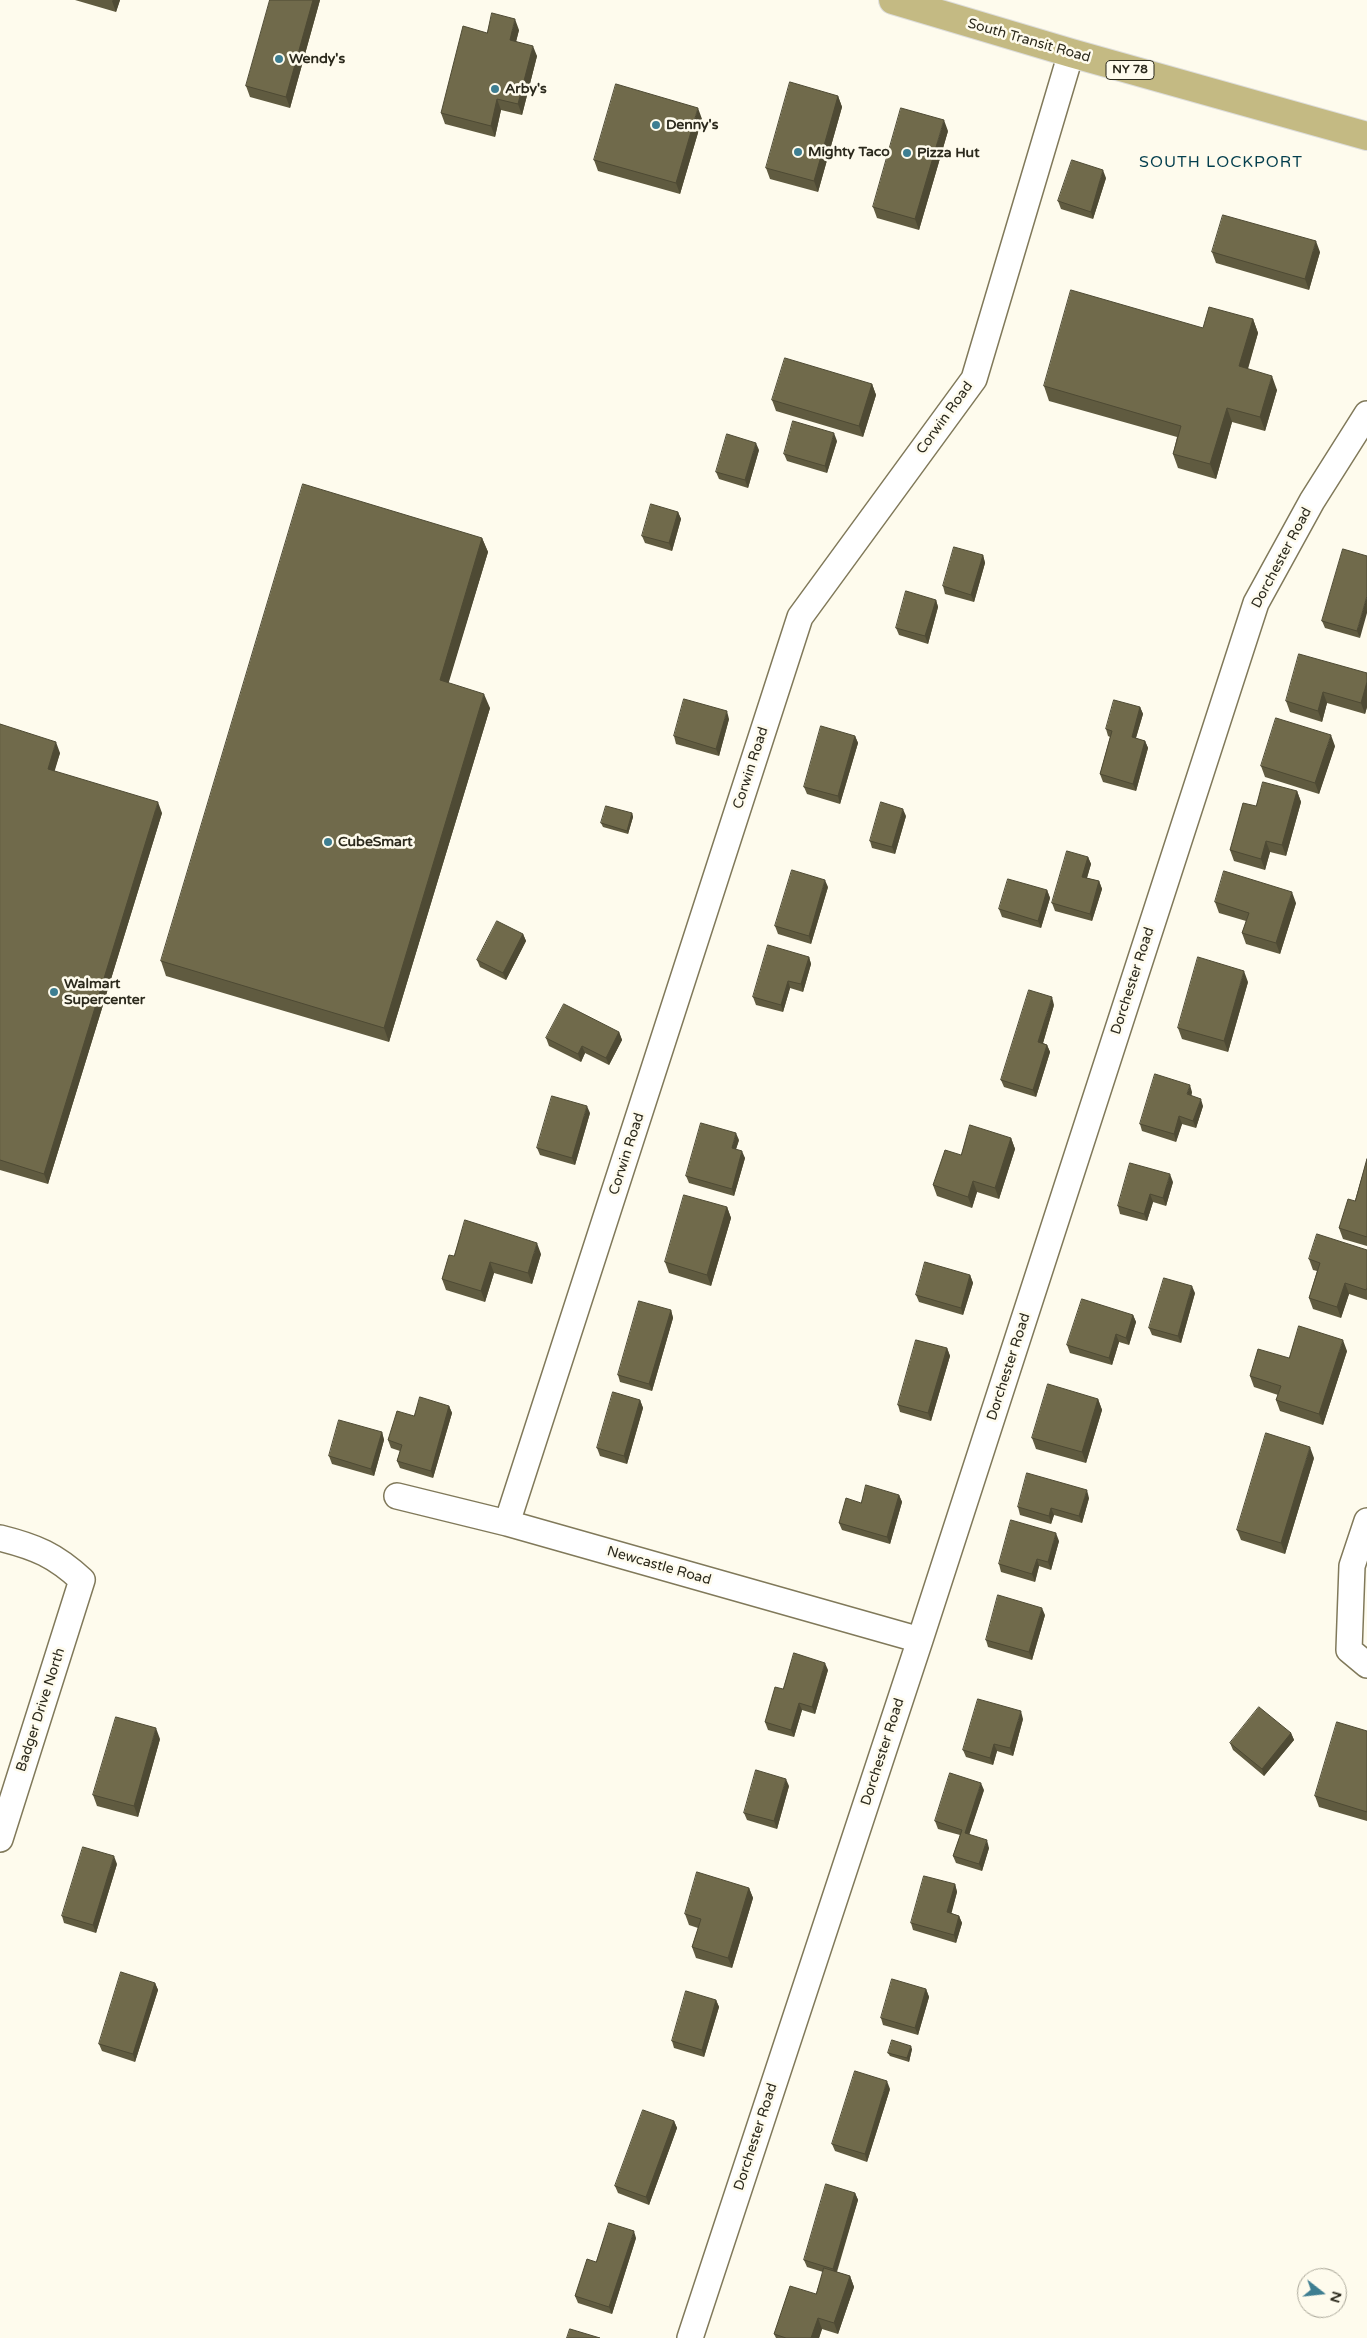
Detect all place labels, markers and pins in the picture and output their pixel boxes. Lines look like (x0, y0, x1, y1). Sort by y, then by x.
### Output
place label: Wendy's (289, 51, 345, 67)
marker: Wendy's (273, 53, 285, 65)
place label: Arby's (505, 81, 547, 97)
marker: Arby's (489, 83, 501, 95)
place label: Denny's (666, 117, 718, 133)
marker: Denny's (650, 119, 662, 131)
place label: Mighty Taco (808, 144, 890, 160)
place label: Pizza Hut (917, 145, 979, 161)
marker: Mighty Taco (792, 146, 804, 158)
marker: Pizza Hut (901, 147, 913, 159)
place label: CubeSmart (338, 834, 413, 850)
marker: CubeSmart (322, 836, 334, 848)
place label: Walmart Supercenter (64, 976, 145, 1009)
marker: Walmart Supercenter (48, 986, 60, 998)

